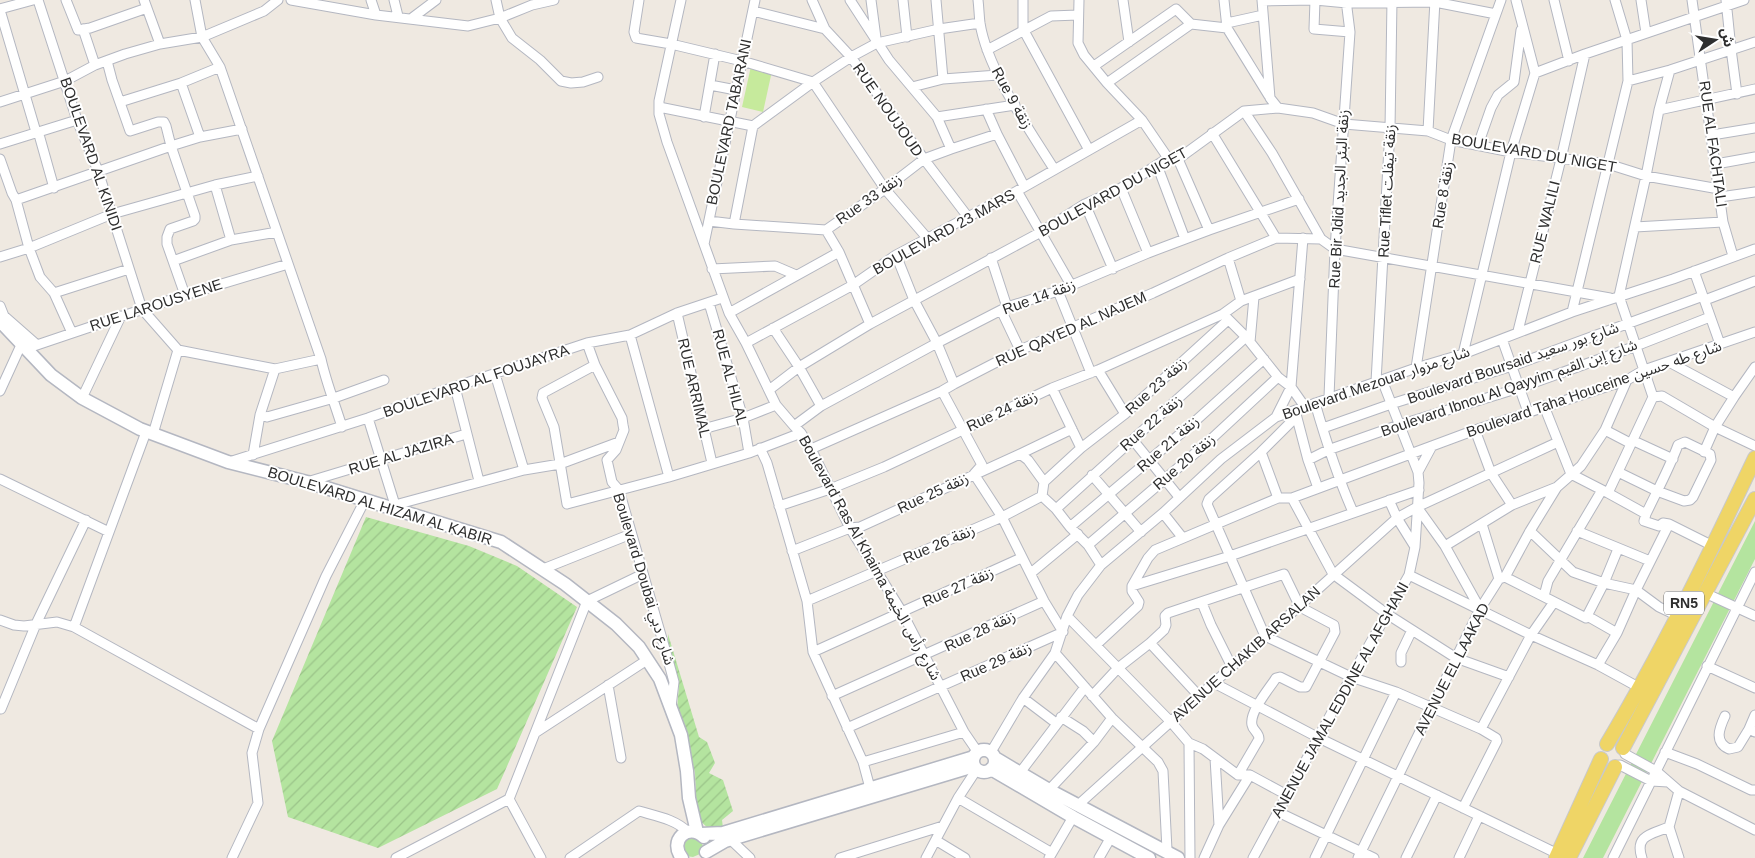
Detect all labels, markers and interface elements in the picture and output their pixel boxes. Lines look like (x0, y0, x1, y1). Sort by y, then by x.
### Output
north arrow (1690, 15, 1740, 65)
text: ش (1718, 26, 1738, 48)
street label: BOULEVARD TABARANI (703, 37, 754, 206)
street label: RUE NOUJOUD (850, 60, 927, 160)
street label: Rue 9 زنقة (988, 64, 1036, 132)
street label: BOULEVARD AL KINIDI (57, 75, 126, 233)
street label: RUE AL FACHTALI (1696, 80, 1731, 208)
street label: Rue Bir Jdid زنقة البئر الجديد (1325, 109, 1353, 289)
street label: Rue Tiflet زنقة تيفلت (1375, 124, 1399, 258)
street label: BOULEVARD DU NIGET (1450, 130, 1618, 175)
street label: BOULEVARD DU NIGET (1035, 144, 1190, 240)
street label: Rue 8 زنقة (1429, 160, 1457, 230)
street label: Rue 33 زنقة (833, 170, 905, 228)
street label: RUE WALILI (1526, 179, 1563, 265)
street label: BOULEVARD 23 MARS (870, 185, 1018, 278)
street label: RUE LAROUSYENE (87, 275, 224, 334)
street label: Rue 14 زنقة (1000, 275, 1078, 319)
street label: RUE QAYED AL NAJEM (993, 288, 1149, 370)
street label: Boulevard Boursaid شارع بور سعيد (1405, 318, 1622, 411)
street label: RUE AL HILAL (710, 327, 751, 427)
street label: Boulevard Ibnou Al Qayyim شارع إبن القيم (1378, 335, 1641, 443)
street label: RUE ARRIMAL (675, 336, 714, 439)
street label: Boulevard Taha Houceine شارع طه حسين (1464, 337, 1725, 444)
street label: BOULEVARD AL FOUJAYRA (381, 341, 571, 420)
street label: Boulevard Mezouar شارع مزوار (1280, 342, 1473, 426)
street label: Rue 23 زنقة (1122, 354, 1190, 418)
street label: Rue 24 زنقة (964, 387, 1040, 435)
street label: Rue 22 زنقة (1116, 391, 1186, 455)
street label: Rue 21 زنقة (1133, 412, 1203, 476)
street label: RUE AL JAZIRA (346, 430, 455, 478)
street label: Rue 20 زنقة (1149, 430, 1219, 494)
street label: Boulevard Ras Al Khaima شارع رأس الخيمة (792, 432, 945, 685)
street label: BOULEVARD AL HIZAM AL KABIR (266, 463, 495, 548)
street label: Rue 25 زنقة (895, 469, 971, 517)
street label: Boulevard Doubai شارع دبي (606, 491, 679, 668)
street label: Rue 26 زنقة (900, 521, 978, 567)
street label: Rue 27 زنقة (919, 563, 997, 611)
street label: ANENUE JAMAL EDDINE AL AFGHANI (1268, 579, 1412, 820)
street label: AVENUE CHAKIB ARSALAN (1168, 582, 1323, 725)
road number: RN5 (1664, 592, 1704, 614)
street label: AVENUE EL LAAKAD (1411, 600, 1492, 738)
street label: Rue 28 زنقة (942, 607, 1018, 655)
street label: Rue 29 زنقة (957, 638, 1035, 686)

